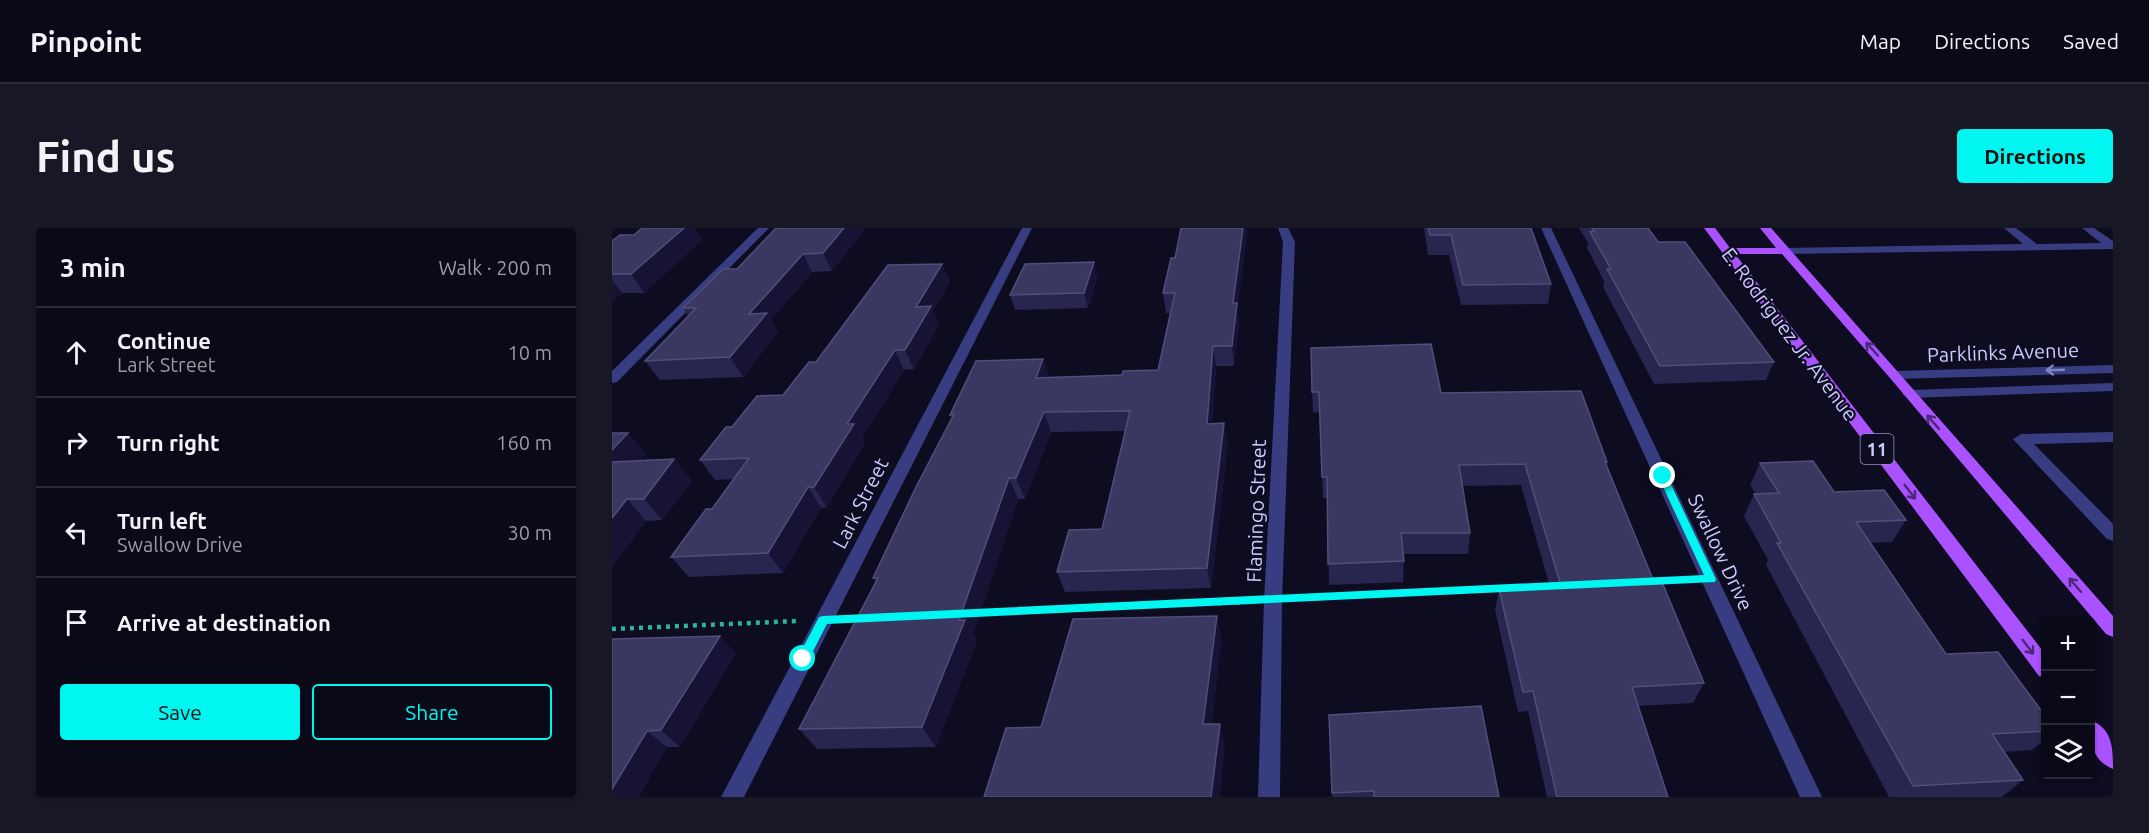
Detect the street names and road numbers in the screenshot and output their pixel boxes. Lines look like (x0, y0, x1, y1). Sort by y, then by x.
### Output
street label: E. Rodriguez Jr. Avenue (1718, 243, 1862, 425)
street label: Parklinks Avenue (1927, 338, 2079, 366)
road number: 11 (1860, 434, 1894, 464)
street label: Flamingo Street (1242, 439, 1270, 583)
street label: Lark Street (827, 454, 893, 552)
street label: Swallow Drive (1684, 490, 1758, 614)

